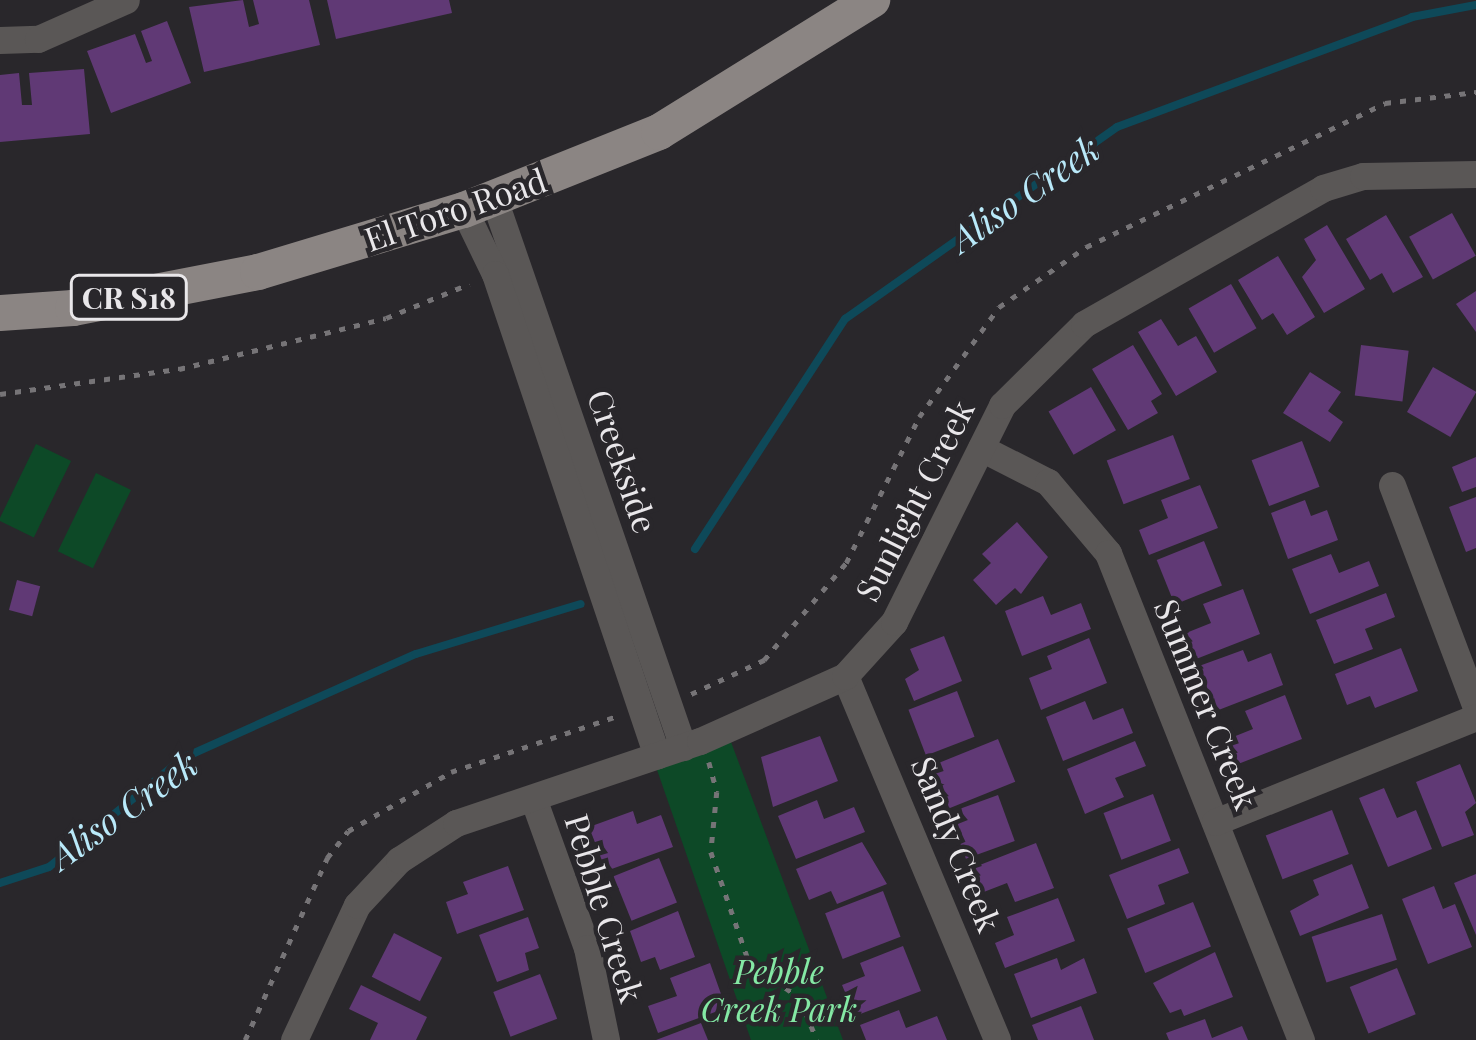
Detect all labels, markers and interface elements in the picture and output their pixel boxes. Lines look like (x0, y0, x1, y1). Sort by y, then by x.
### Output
water label: Aliso Creek (941, 126, 1107, 260)
street label: El Toro Road (359, 159, 551, 259)
road number: CR S18 (69, 273, 189, 321)
street label: Creekside (580, 384, 666, 538)
street label: Sunlight Creek (846, 393, 982, 607)
street label: Summer Creek (1147, 593, 1267, 815)
water label: Aliso Creek (41, 741, 205, 877)
street label: Sandy Creek (904, 750, 1010, 938)
street label: Pebble Creek (558, 809, 652, 1007)
park label: Pebble Creek Park (701, 951, 857, 1029)

